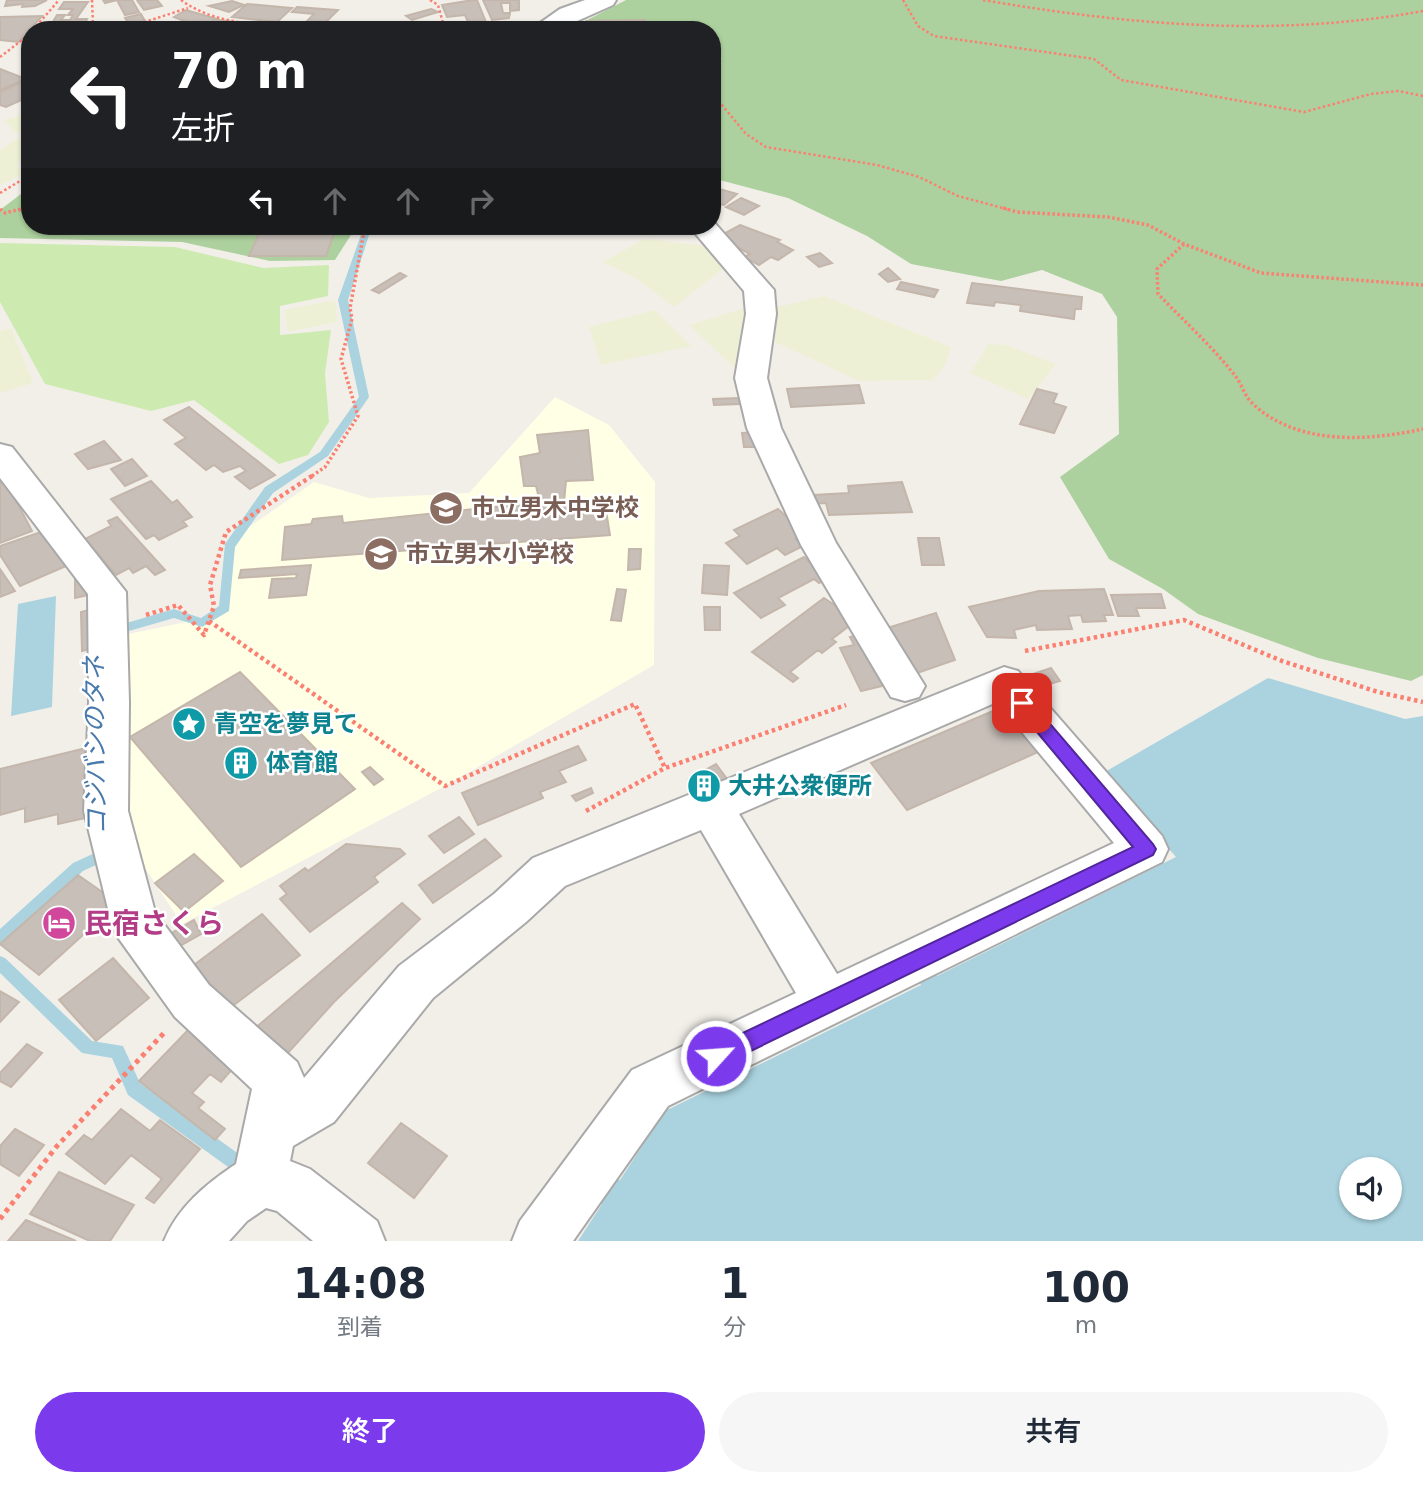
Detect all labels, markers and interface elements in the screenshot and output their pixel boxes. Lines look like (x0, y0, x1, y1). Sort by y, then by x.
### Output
text: 70 m (171, 43, 307, 100)
icon: left (56, 49, 147, 140)
text: 左折 (171, 109, 235, 147)
icon: left (243, 182, 281, 220)
icon: ahead (316, 182, 354, 220)
icon: ahead (389, 182, 427, 220)
icon: right (462, 182, 500, 220)
school or university icon: 市立男木中学校 (427, 489, 465, 527)
place label: 市立男木中学校 (471, 494, 639, 522)
school or university icon: 市立男木小学校 (362, 535, 400, 573)
place label: 市立男木小学校 (406, 540, 574, 568)
water label: コジバシのタネ (78, 655, 112, 835)
pin (992, 673, 1052, 733)
icon: arrive (1003, 684, 1041, 722)
place icon: 青空を夢見て (170, 705, 208, 743)
place label: 青空を夢見て (214, 710, 358, 738)
building icon: 体育館 (222, 744, 260, 782)
place label: 体育館 (266, 749, 338, 777)
building icon: 大井公衆便所 (685, 767, 723, 805)
place label: 大井公衆便所 (728, 772, 872, 800)
hotel icon: 民宿さくら (40, 904, 78, 942)
place label: 民宿さくら (84, 907, 224, 940)
position arrow (679, 1019, 753, 1093)
map controls (1339, 1157, 1402, 1220)
button: sound (1339, 1157, 1402, 1220)
text: 14:08 (293, 1259, 427, 1308)
text: 1 (720, 1259, 749, 1308)
text: 100 (1042, 1263, 1130, 1312)
text: m (1075, 1312, 1097, 1338)
text: 到着 (337, 1314, 383, 1340)
text: 分 (723, 1314, 746, 1340)
button: 終了 (35, 1392, 705, 1472)
button: 共有 (719, 1392, 1388, 1472)

